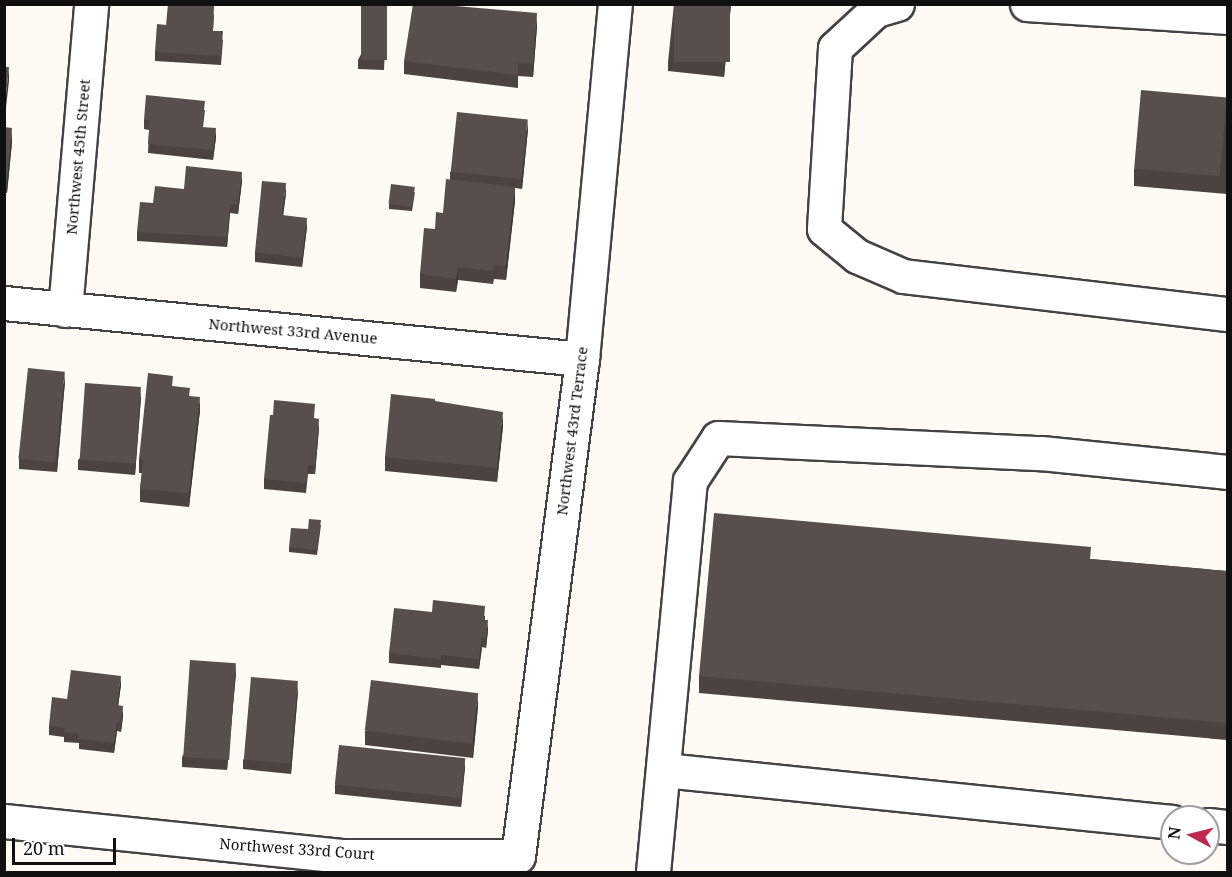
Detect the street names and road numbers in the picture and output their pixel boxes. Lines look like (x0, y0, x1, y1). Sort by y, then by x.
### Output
street label: Northwest 45th Street (62, 78, 94, 236)
street label: Northwest 33rd Avenue (208, 315, 378, 347)
street label: Northwest 43rd Terrace (553, 346, 591, 516)
street label: Northwest 33rd Court (219, 835, 375, 863)

